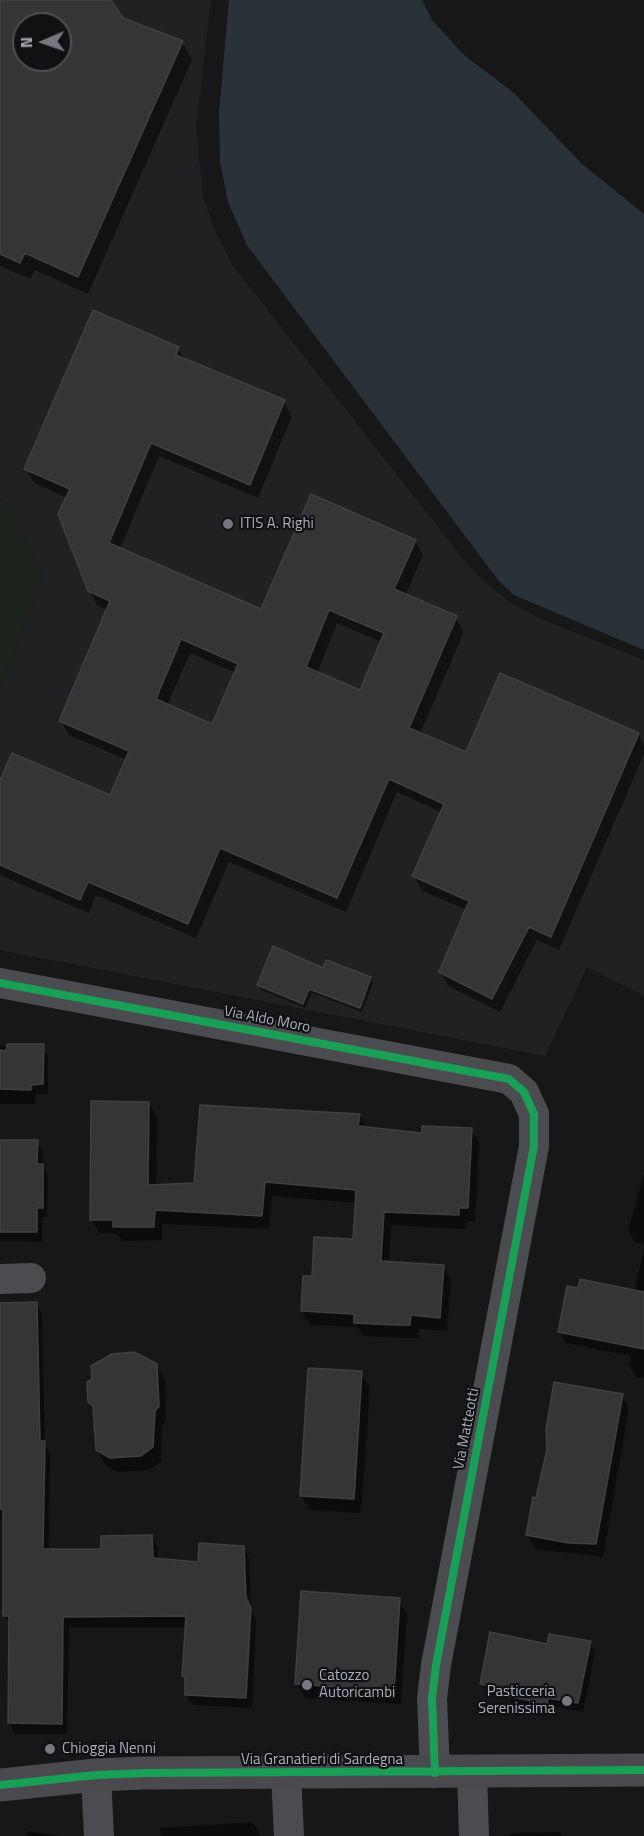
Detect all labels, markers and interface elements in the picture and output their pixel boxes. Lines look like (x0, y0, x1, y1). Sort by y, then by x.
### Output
north arrow (12, 12, 72, 72)
text: N (14, 37, 38, 49)
place label: ITIS A. Righi (240, 515, 314, 533)
marker: ITIS A. Righi (221, 517, 235, 531)
street label: Via Aldo Moro (222, 1003, 312, 1037)
street label: Via Matteotti (450, 1387, 484, 1471)
place label: Catozzo Autoricambi (319, 1667, 395, 1702)
marker: Catozzo Autoricambi (300, 1678, 314, 1692)
place label: Pasticceria Serenissima (478, 1683, 555, 1718)
marker: Pasticceria Serenissima (560, 1694, 574, 1708)
place label: Chioggia Nenni (62, 1740, 156, 1758)
marker: Chioggia Nenni (43, 1742, 57, 1756)
street label: Via Granatieri di Sardegna (241, 1751, 403, 1769)

